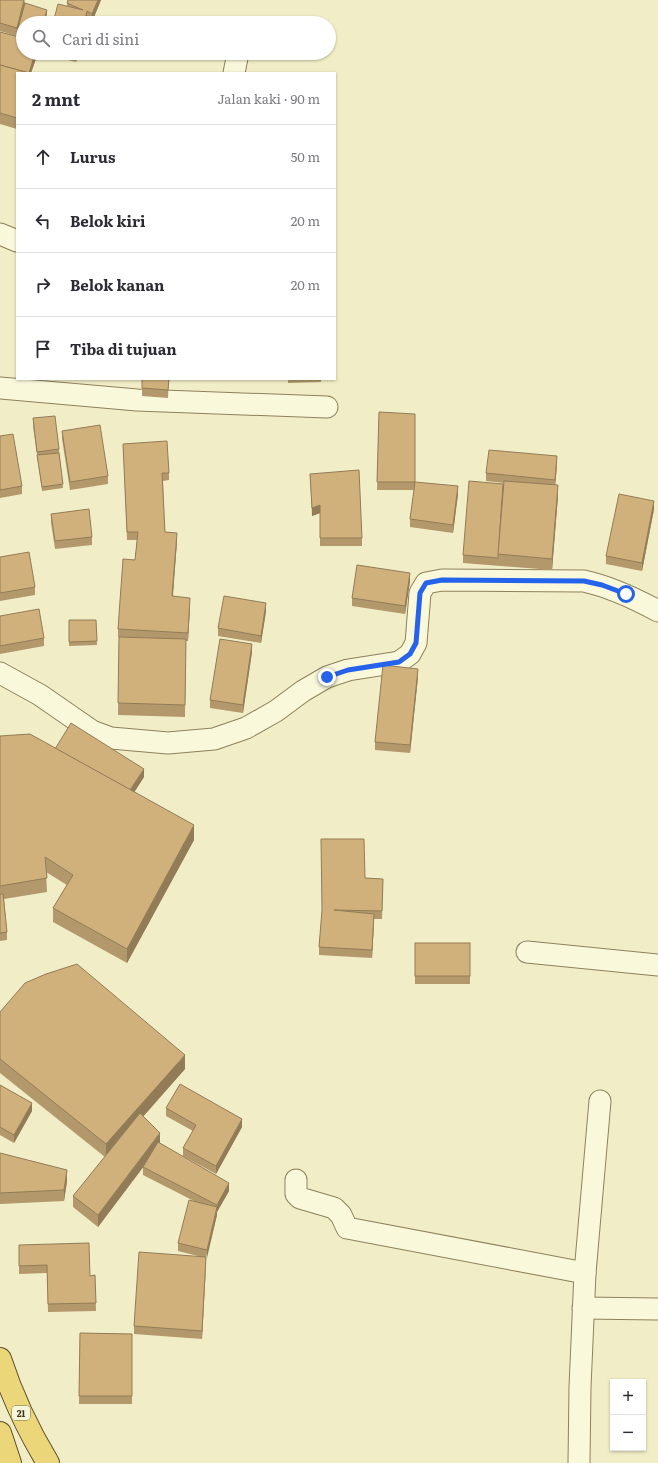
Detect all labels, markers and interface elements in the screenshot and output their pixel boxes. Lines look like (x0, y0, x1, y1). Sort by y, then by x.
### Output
search box (16, 16, 336, 60)
icon: search (30, 27, 52, 49)
text: Cari di sini (62, 27, 139, 50)
text: 2 mnt (32, 86, 80, 111)
text: Jalan kaki · 90 m (218, 89, 320, 108)
text: Lurus (70, 145, 115, 168)
icon: ahead (32, 146, 54, 168)
text: 50 m (291, 147, 320, 166)
text: Belok kiri (70, 209, 146, 232)
icon: left (32, 210, 54, 232)
text: 20 m (291, 211, 320, 230)
text: Belok kanan (70, 273, 164, 296)
icon: right (32, 274, 54, 296)
text: 20 m (291, 275, 320, 294)
text: Tiba di tujuan (70, 337, 177, 360)
icon: arrive (32, 338, 54, 360)
route start (617, 585, 635, 603)
route end (318, 668, 336, 686)
map controls (610, 1379, 646, 1451)
button: + (610, 1379, 646, 1415)
road number: 21 (12, 1406, 30, 1420)
button: − (610, 1415, 646, 1451)

